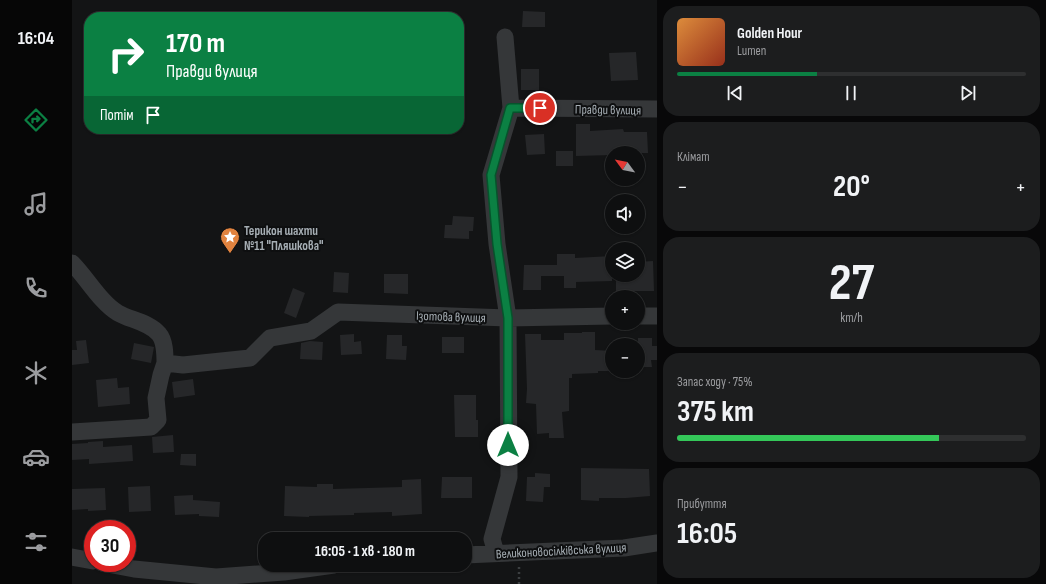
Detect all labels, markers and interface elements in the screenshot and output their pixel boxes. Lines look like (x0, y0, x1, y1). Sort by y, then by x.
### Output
text: Golden Hour (737, 24, 802, 43)
text: 170 m (166, 27, 225, 60)
text: 16:04 (18, 28, 54, 49)
icon: right (100, 28, 152, 80)
text: Lumen (737, 43, 766, 59)
text: Правди вулиця (166, 61, 258, 82)
icon: previous (724, 82, 746, 104)
icon: pause (840, 82, 862, 104)
icon: next (957, 82, 979, 104)
pin (523, 91, 557, 125)
icon: arrive (529, 97, 551, 119)
street label: Правди вулиця (575, 101, 641, 119)
icon: arrive (142, 104, 164, 126)
icon: directions (22, 106, 50, 134)
text: Потім (100, 106, 134, 125)
north arrow (605, 146, 645, 186)
map controls (605, 146, 645, 378)
text: Клімат (677, 149, 710, 165)
text: 20° (833, 169, 870, 205)
text: − (677, 174, 688, 201)
text: + (1015, 174, 1026, 201)
icon: music (22, 190, 50, 218)
button: sound (605, 194, 645, 234)
place label: Терикон шахти №11 "Пляшкова" (244, 223, 323, 254)
place icon: Терикон шахти №11 "Пляшкова" (219, 226, 241, 254)
button: layers (605, 242, 645, 282)
text: 27 (829, 252, 874, 315)
icon: phone (22, 274, 50, 302)
button: + (605, 290, 645, 330)
street label: Ізотова вулиця (416, 308, 486, 326)
text: km/h (840, 310, 863, 326)
button: − (605, 338, 645, 378)
icon: climate (22, 359, 50, 387)
text: Запас ходу · 75% (677, 374, 753, 390)
text: 375 km (677, 394, 754, 430)
position arrow (487, 424, 529, 466)
icon: car (22, 443, 50, 471)
text: Прибуття (677, 496, 727, 512)
text: 16:05 (677, 516, 737, 552)
speed limit sign: 30 (84, 520, 136, 572)
icon: filters (22, 528, 50, 556)
street label: Великоновосілківська вулиця (495, 540, 627, 562)
text: 16:05 · 1 хв · 180 m (315, 542, 415, 561)

